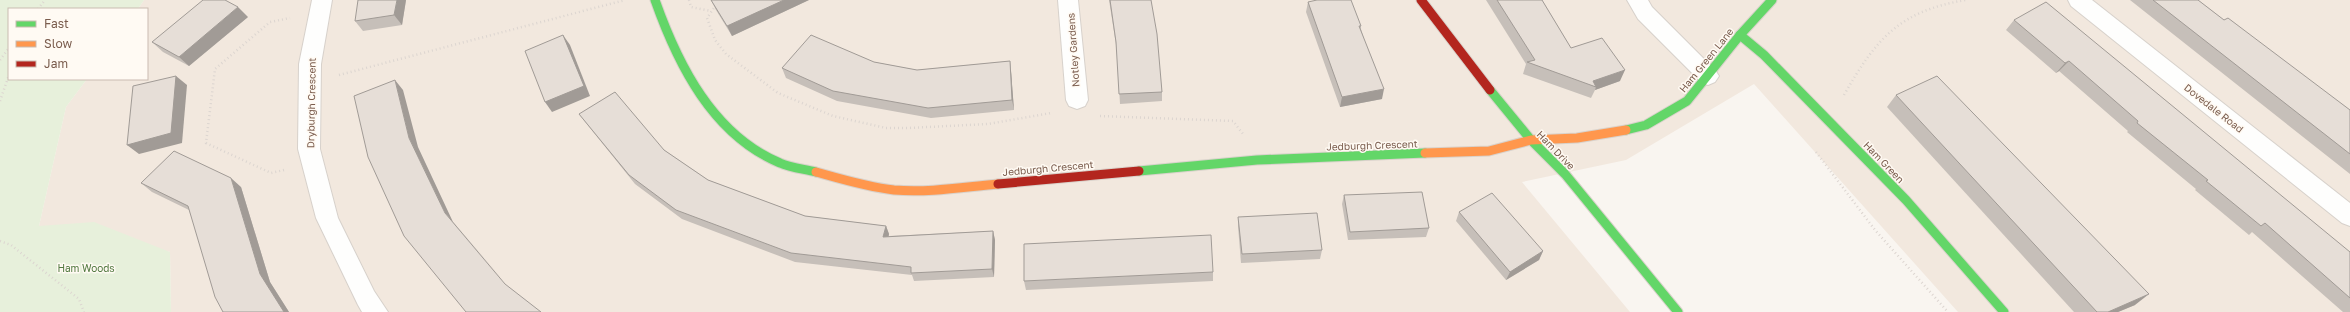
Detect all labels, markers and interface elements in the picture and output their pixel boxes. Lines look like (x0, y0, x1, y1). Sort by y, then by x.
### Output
legend (8, 8, 148, 80)
street label: Notley Gardens (1064, 13, 1082, 87)
text: Fast (44, 16, 69, 31)
street label: Ham Green Lane (1676, 25, 1736, 95)
text: Slow (44, 36, 72, 51)
text: Jam (44, 56, 68, 71)
street label: Dryburgh Crescent (304, 58, 318, 148)
street label: Dovedale Road (2182, 81, 2246, 135)
street label: Ham Drive (1535, 128, 1578, 172)
street label: Jedburgh Crescent (1326, 137, 1418, 153)
street label: Ham Green (1861, 139, 1907, 185)
street label: Jedburgh Crescent (1002, 158, 1094, 178)
park label: Ham Woods (57, 262, 115, 274)

